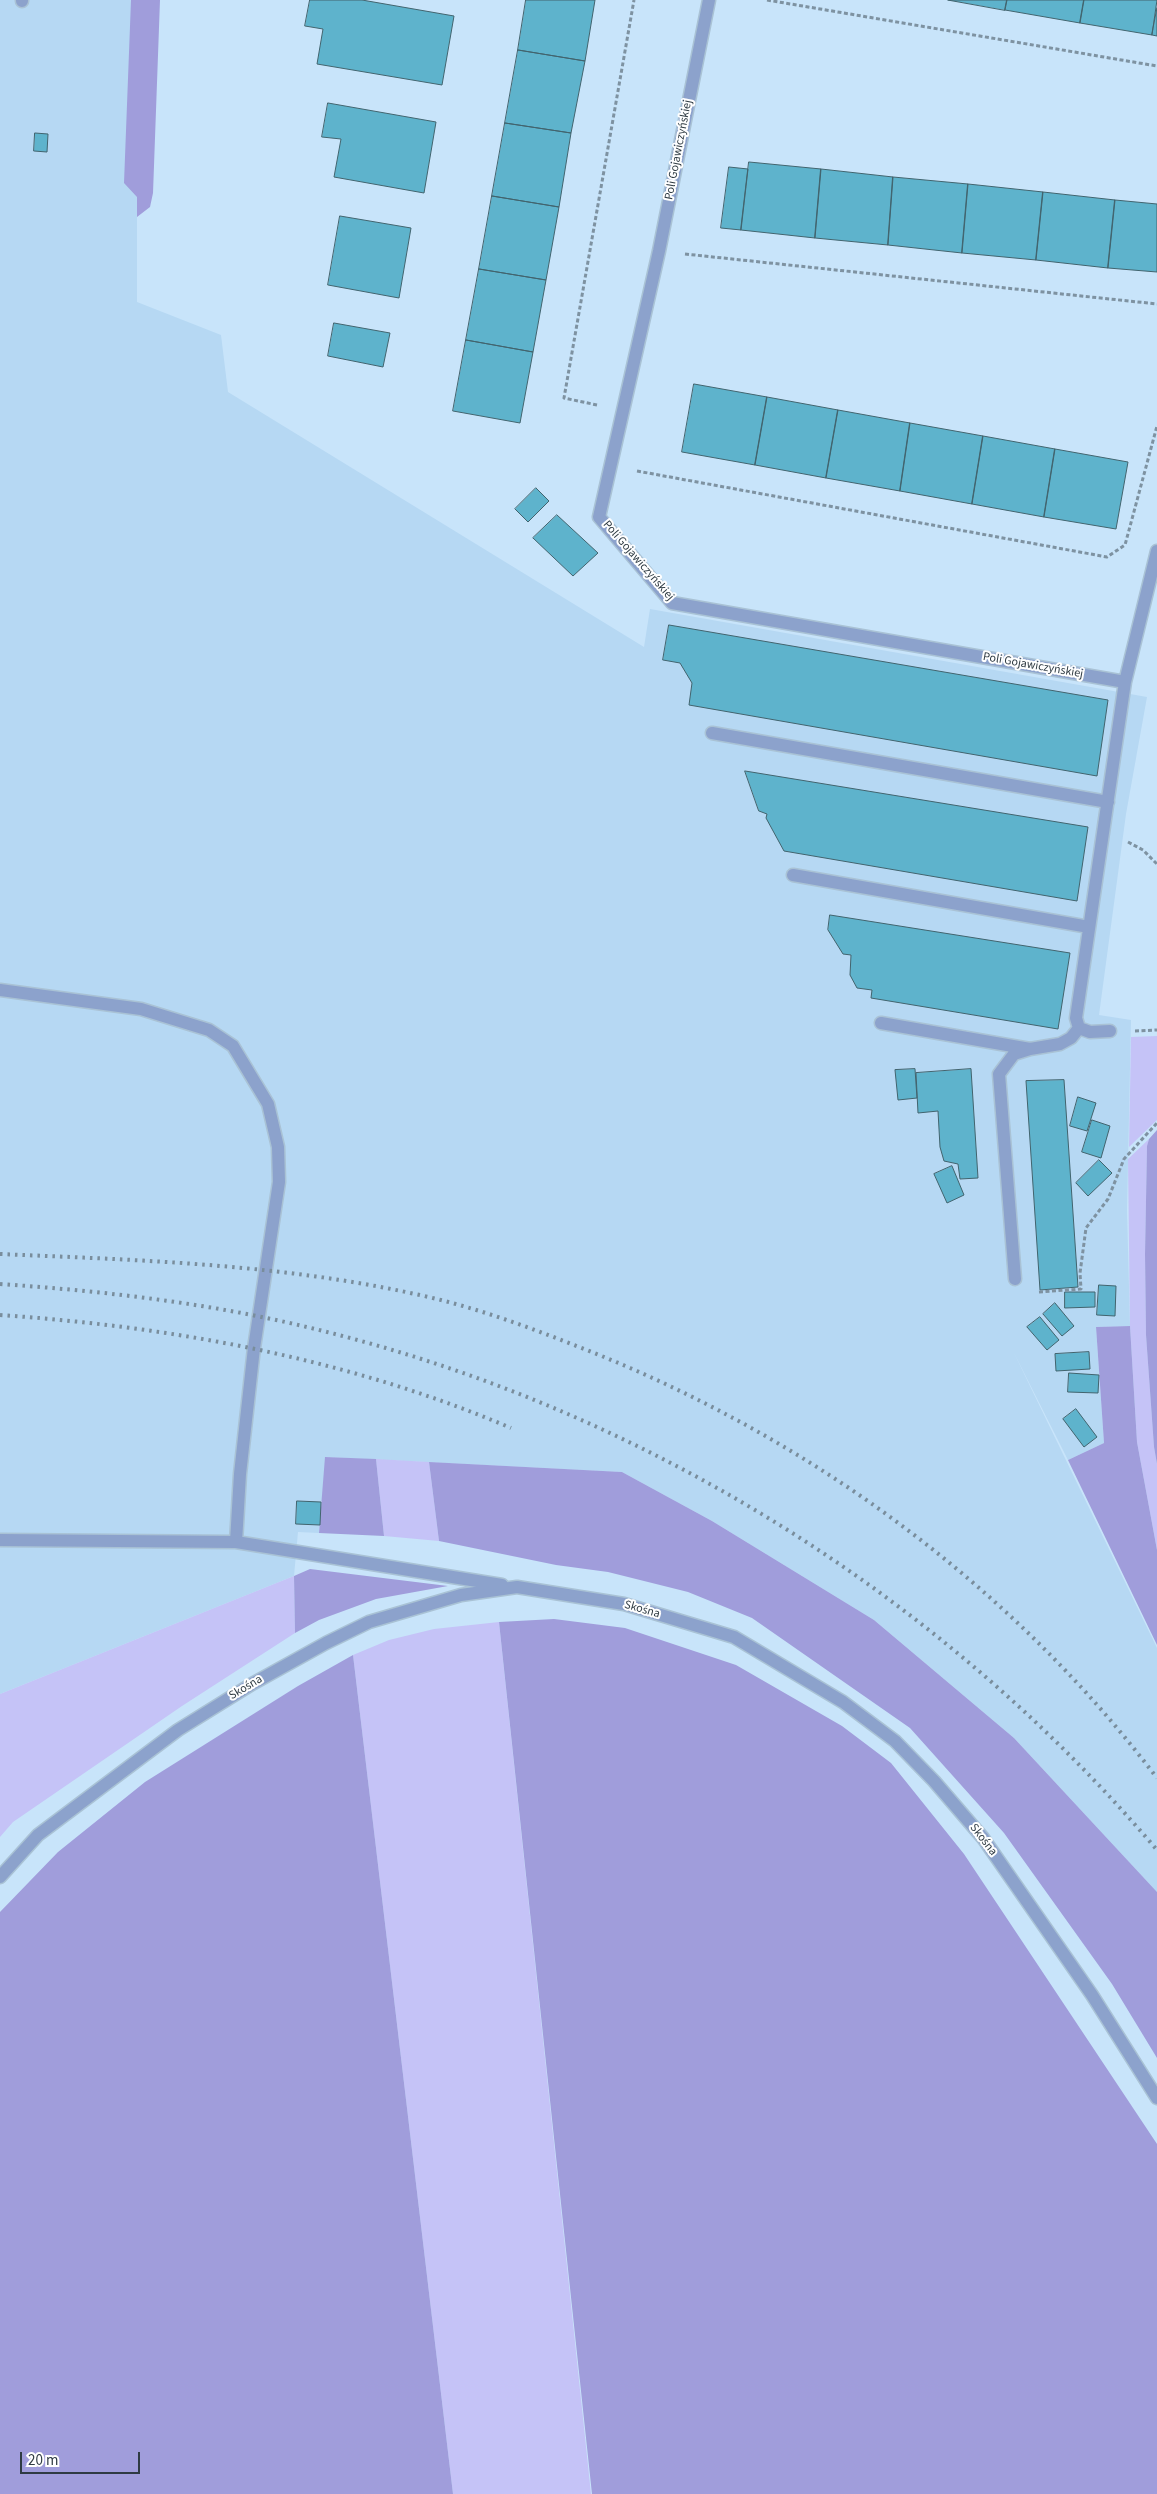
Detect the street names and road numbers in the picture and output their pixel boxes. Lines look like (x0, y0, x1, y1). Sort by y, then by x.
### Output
street label: Poli Gojawiczyńskiej (662, 99, 696, 201)
street label: Poli Gojawiczyńskiej (599, 518, 677, 604)
street label: Poli Gojawiczyńskiej (982, 650, 1084, 682)
street label: Skośna (623, 1598, 661, 1622)
street label: Skośna (227, 1672, 265, 1704)
street label: Skośna (966, 1821, 1000, 1859)

